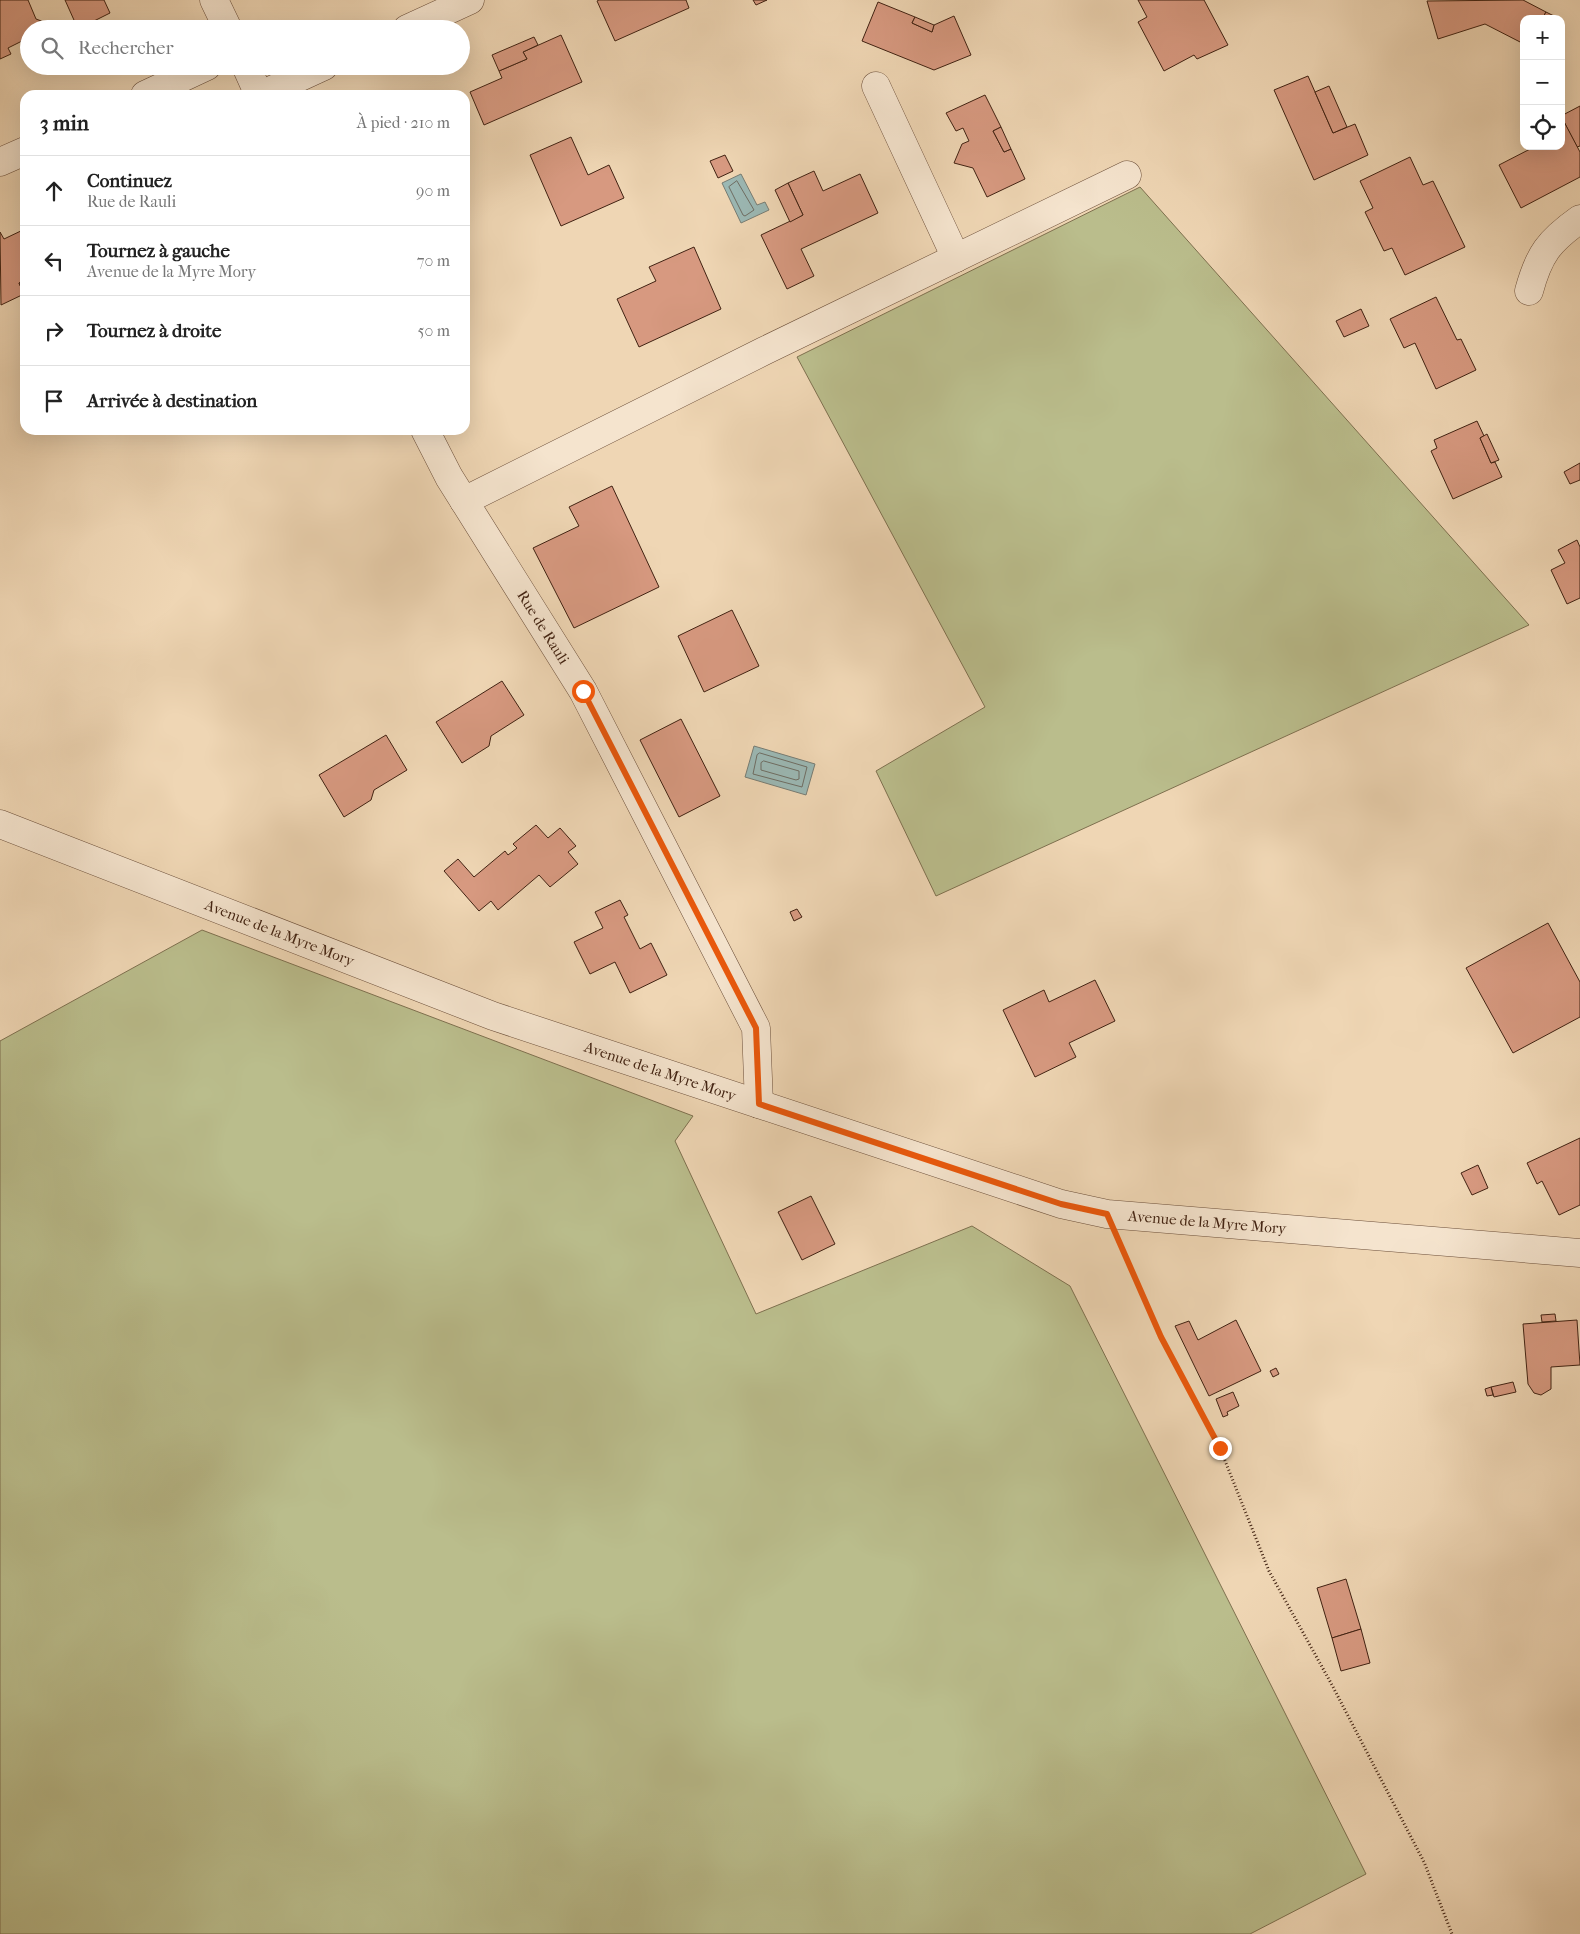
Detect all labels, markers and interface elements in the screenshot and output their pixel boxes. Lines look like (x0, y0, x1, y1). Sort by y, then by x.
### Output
map controls (1520, 15, 1565, 150)
button: + (1520, 15, 1565, 60)
search box (20, 20, 470, 75)
icon: search (38, 34, 66, 62)
text: Rechercher (78, 37, 174, 59)
button: − (1520, 60, 1565, 105)
button: locate (1520, 105, 1565, 150)
text: 3 min (40, 111, 89, 135)
text: À pied · 210 m (357, 113, 450, 132)
text: Continuez (87, 170, 172, 192)
icon: ahead (40, 177, 68, 205)
text: 90 m (416, 181, 450, 200)
text: Rue de Rauli (87, 192, 176, 211)
text: Tournez à gauche (87, 240, 230, 262)
icon: left (40, 247, 68, 275)
text: 70 m (417, 251, 450, 270)
text: Avenue de la Myre Mory (87, 262, 256, 281)
icon: right (40, 317, 68, 345)
text: Tournez à droite (87, 320, 221, 342)
text: 50 m (418, 321, 450, 340)
icon: arrive (40, 387, 68, 415)
text: Arrivée à destination (87, 390, 257, 412)
street label: Rue de Rauli (513, 587, 573, 668)
route start (572, 680, 595, 703)
street label: Avenue de la Myre Mory (201, 895, 358, 970)
street label: Avenue de la Myre Mory (581, 1038, 739, 1105)
street label: Avenue de la Myre Mory (1126, 1207, 1288, 1238)
route end (1209, 1437, 1232, 1460)

